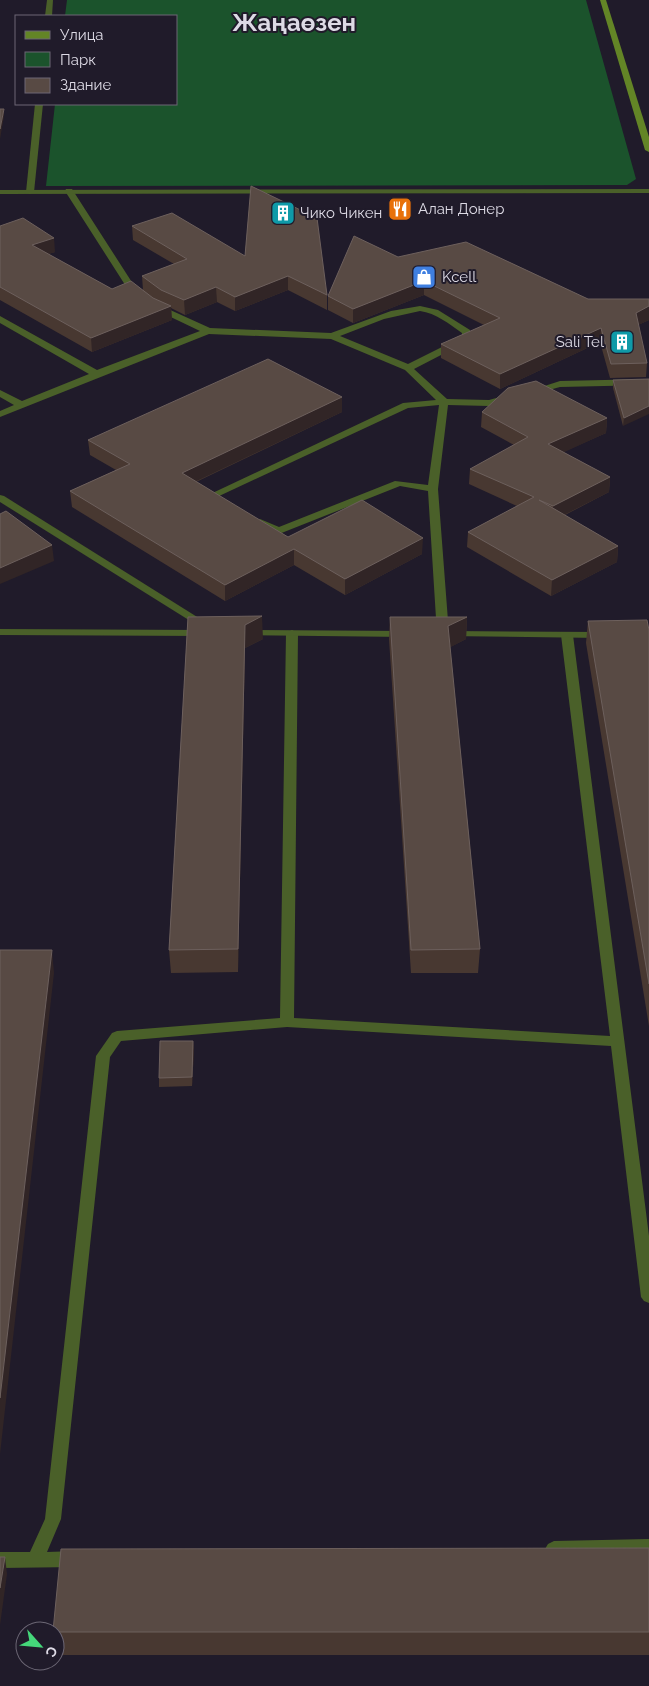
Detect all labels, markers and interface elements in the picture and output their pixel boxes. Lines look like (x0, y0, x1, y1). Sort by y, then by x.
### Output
district label: Жаңаөзен (232, 8, 356, 37)
legend (15, 15, 178, 105)
text: Улица (60, 26, 104, 44)
text: Парк (60, 51, 96, 69)
text: Здание (60, 76, 112, 94)
restaurant icon: Алан Донер (387, 196, 413, 222)
building icon: Чико Чикен (270, 200, 296, 226)
place label: Алан Донер (418, 200, 504, 218)
place label: Чико Чикен (300, 204, 382, 222)
shop icon: Kcell (411, 264, 437, 290)
place label: Kcell (442, 268, 477, 286)
building icon: Sali Tel (609, 329, 635, 355)
place label: Sali Tel (556, 333, 605, 351)
north arrow (15, 1621, 65, 1671)
text: С (42, 1644, 61, 1660)

